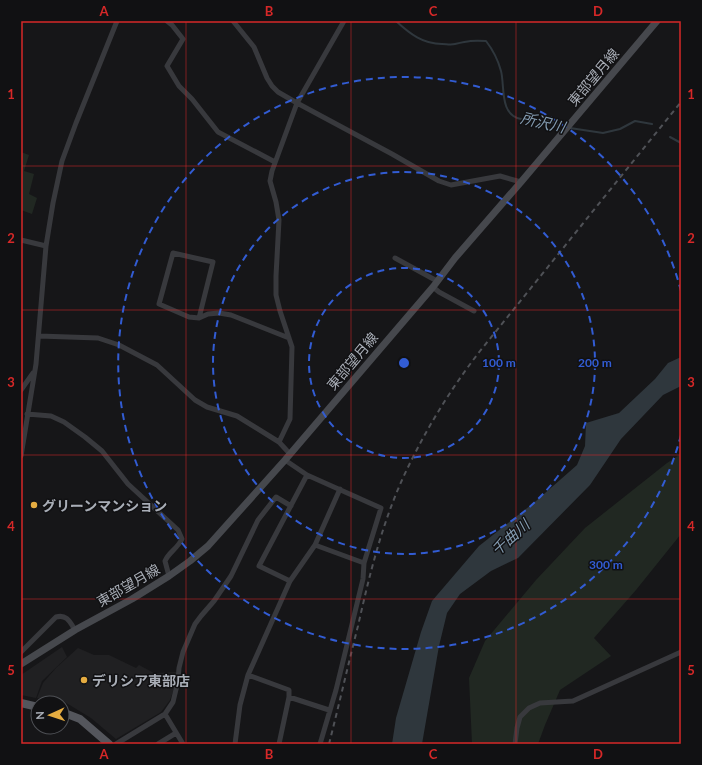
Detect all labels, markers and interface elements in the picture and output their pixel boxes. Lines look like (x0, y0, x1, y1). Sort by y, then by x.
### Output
text: A (98, 3, 109, 19)
text: B (265, 3, 274, 19)
text: C (429, 3, 438, 19)
text: D (593, 3, 603, 19)
street label: 東部望月線 (564, 45, 622, 109)
text: 1 (7, 86, 15, 102)
text: 1 (687, 86, 695, 102)
water label: 所沢川 (519, 108, 569, 136)
text: 2 (7, 230, 15, 246)
text: 2 (687, 230, 695, 246)
street label: 東部望月線 (323, 329, 381, 393)
text: 100 m (482, 355, 516, 370)
text: 200 m (578, 355, 612, 370)
centre of rings (397, 356, 411, 370)
text: 3 (7, 374, 15, 390)
text: 3 (687, 374, 695, 390)
place label: グリーンマンション (42, 497, 167, 514)
marker: グリーンマンション (29, 500, 39, 510)
water label: 千曲川 (487, 514, 534, 559)
text: 4 (7, 518, 15, 534)
text: 4 (687, 518, 695, 534)
text: 300 m (589, 557, 623, 572)
street label: 東部望月線 (93, 560, 163, 610)
text: 5 (7, 662, 15, 678)
text: 5 (687, 662, 695, 678)
place label: デリシア東部店 (92, 672, 190, 689)
marker: デリシア東部店 (79, 675, 89, 685)
north arrow (30, 695, 70, 735)
text: N (33, 711, 46, 720)
text: A (98, 746, 109, 762)
text: B (265, 746, 274, 762)
text: C (429, 746, 438, 762)
text: D (593, 746, 603, 762)

